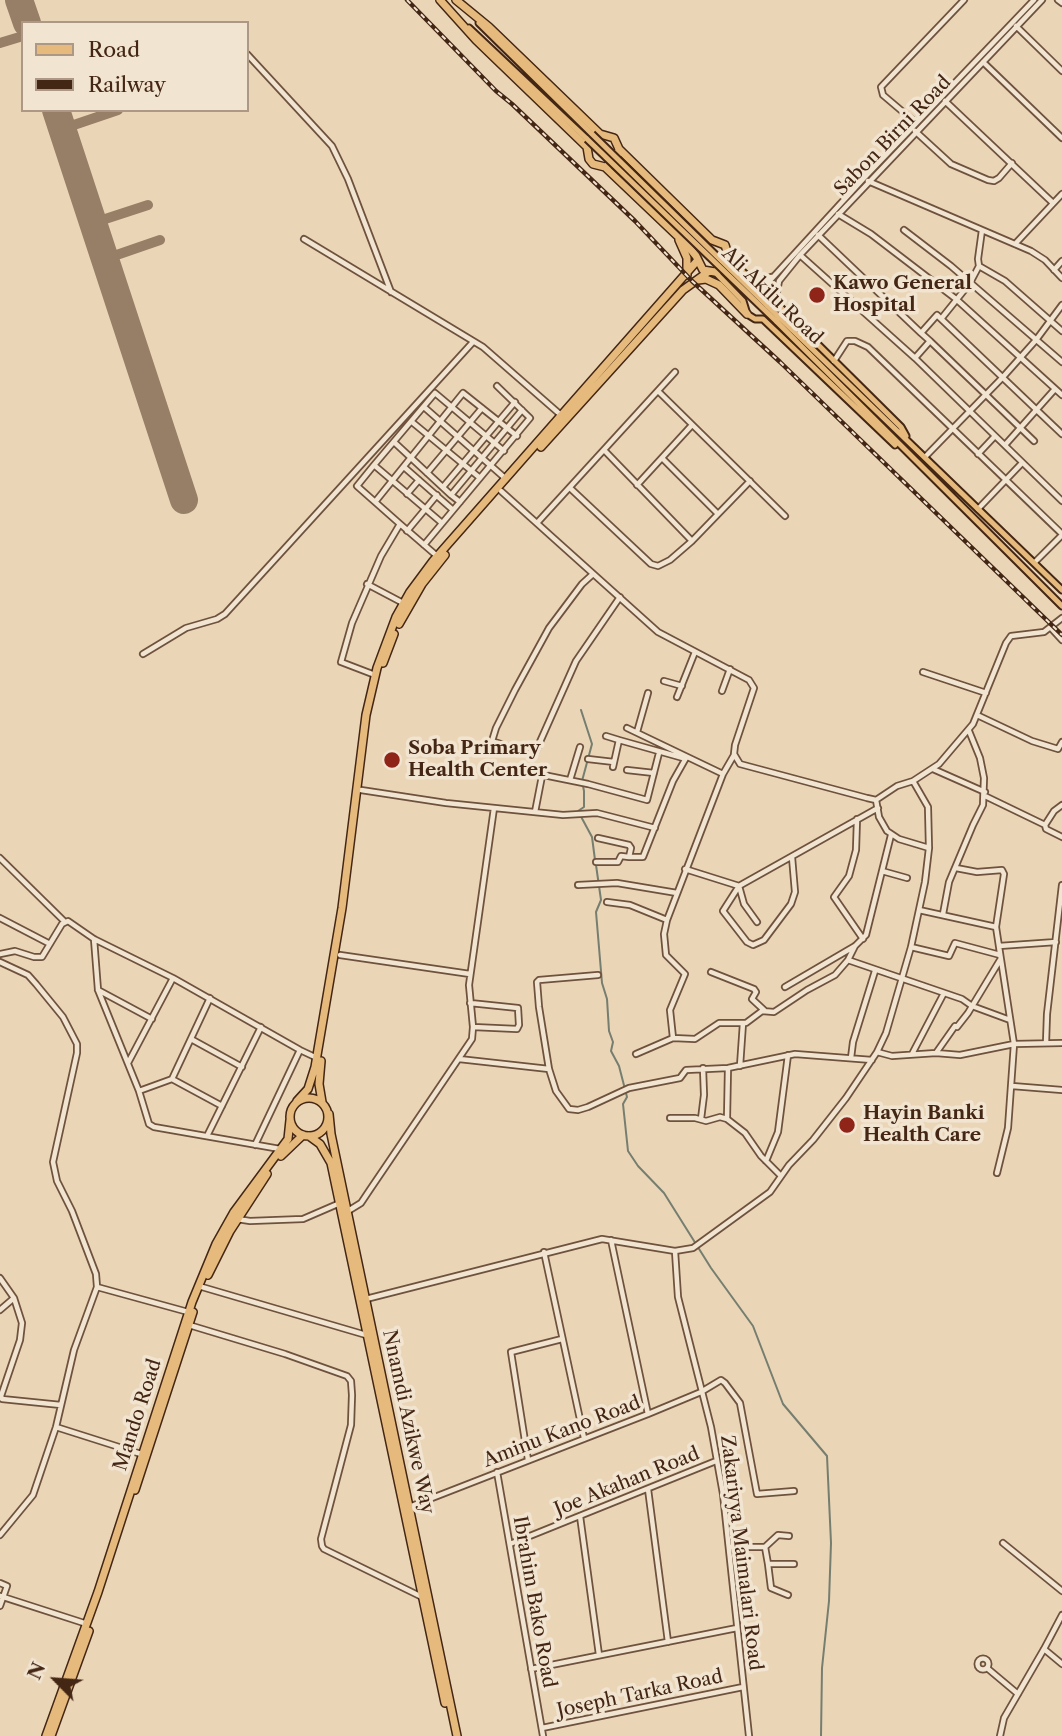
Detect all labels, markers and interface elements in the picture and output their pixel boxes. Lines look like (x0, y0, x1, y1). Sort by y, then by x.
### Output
legend (21, 21, 248, 112)
text: Road (88, 37, 140, 62)
street label: Sabon Birni Road (830, 71, 956, 201)
text: Railway (88, 72, 166, 97)
street label: Ali Akilu Road (717, 242, 827, 350)
place label: Kawo General Hospital (833, 273, 972, 317)
marker: Kawo General Hospital (807, 285, 827, 305)
place label: Soba Primary Health Center (408, 738, 547, 782)
marker: Soba Primary Health Center (382, 750, 402, 770)
place label: Hayin Banki Health Care (863, 1103, 984, 1147)
marker: Hayin Banki Health Care (837, 1115, 857, 1135)
street label: Nnamdi Azikwe Way (377, 1328, 439, 1516)
street label: Mando Road (109, 1356, 167, 1474)
street label: Aminu Kano Road (480, 1392, 644, 1472)
street label: Zakariyya Maimalari Road (715, 1434, 767, 1672)
street label: Joe Akahan Road (551, 1443, 703, 1521)
street label: Ibrahim Bako Road (508, 1514, 560, 1690)
north arrow (21, 1645, 91, 1715)
text: N (23, 1659, 50, 1683)
street label: Joseph Tarka Road (555, 1665, 725, 1723)

